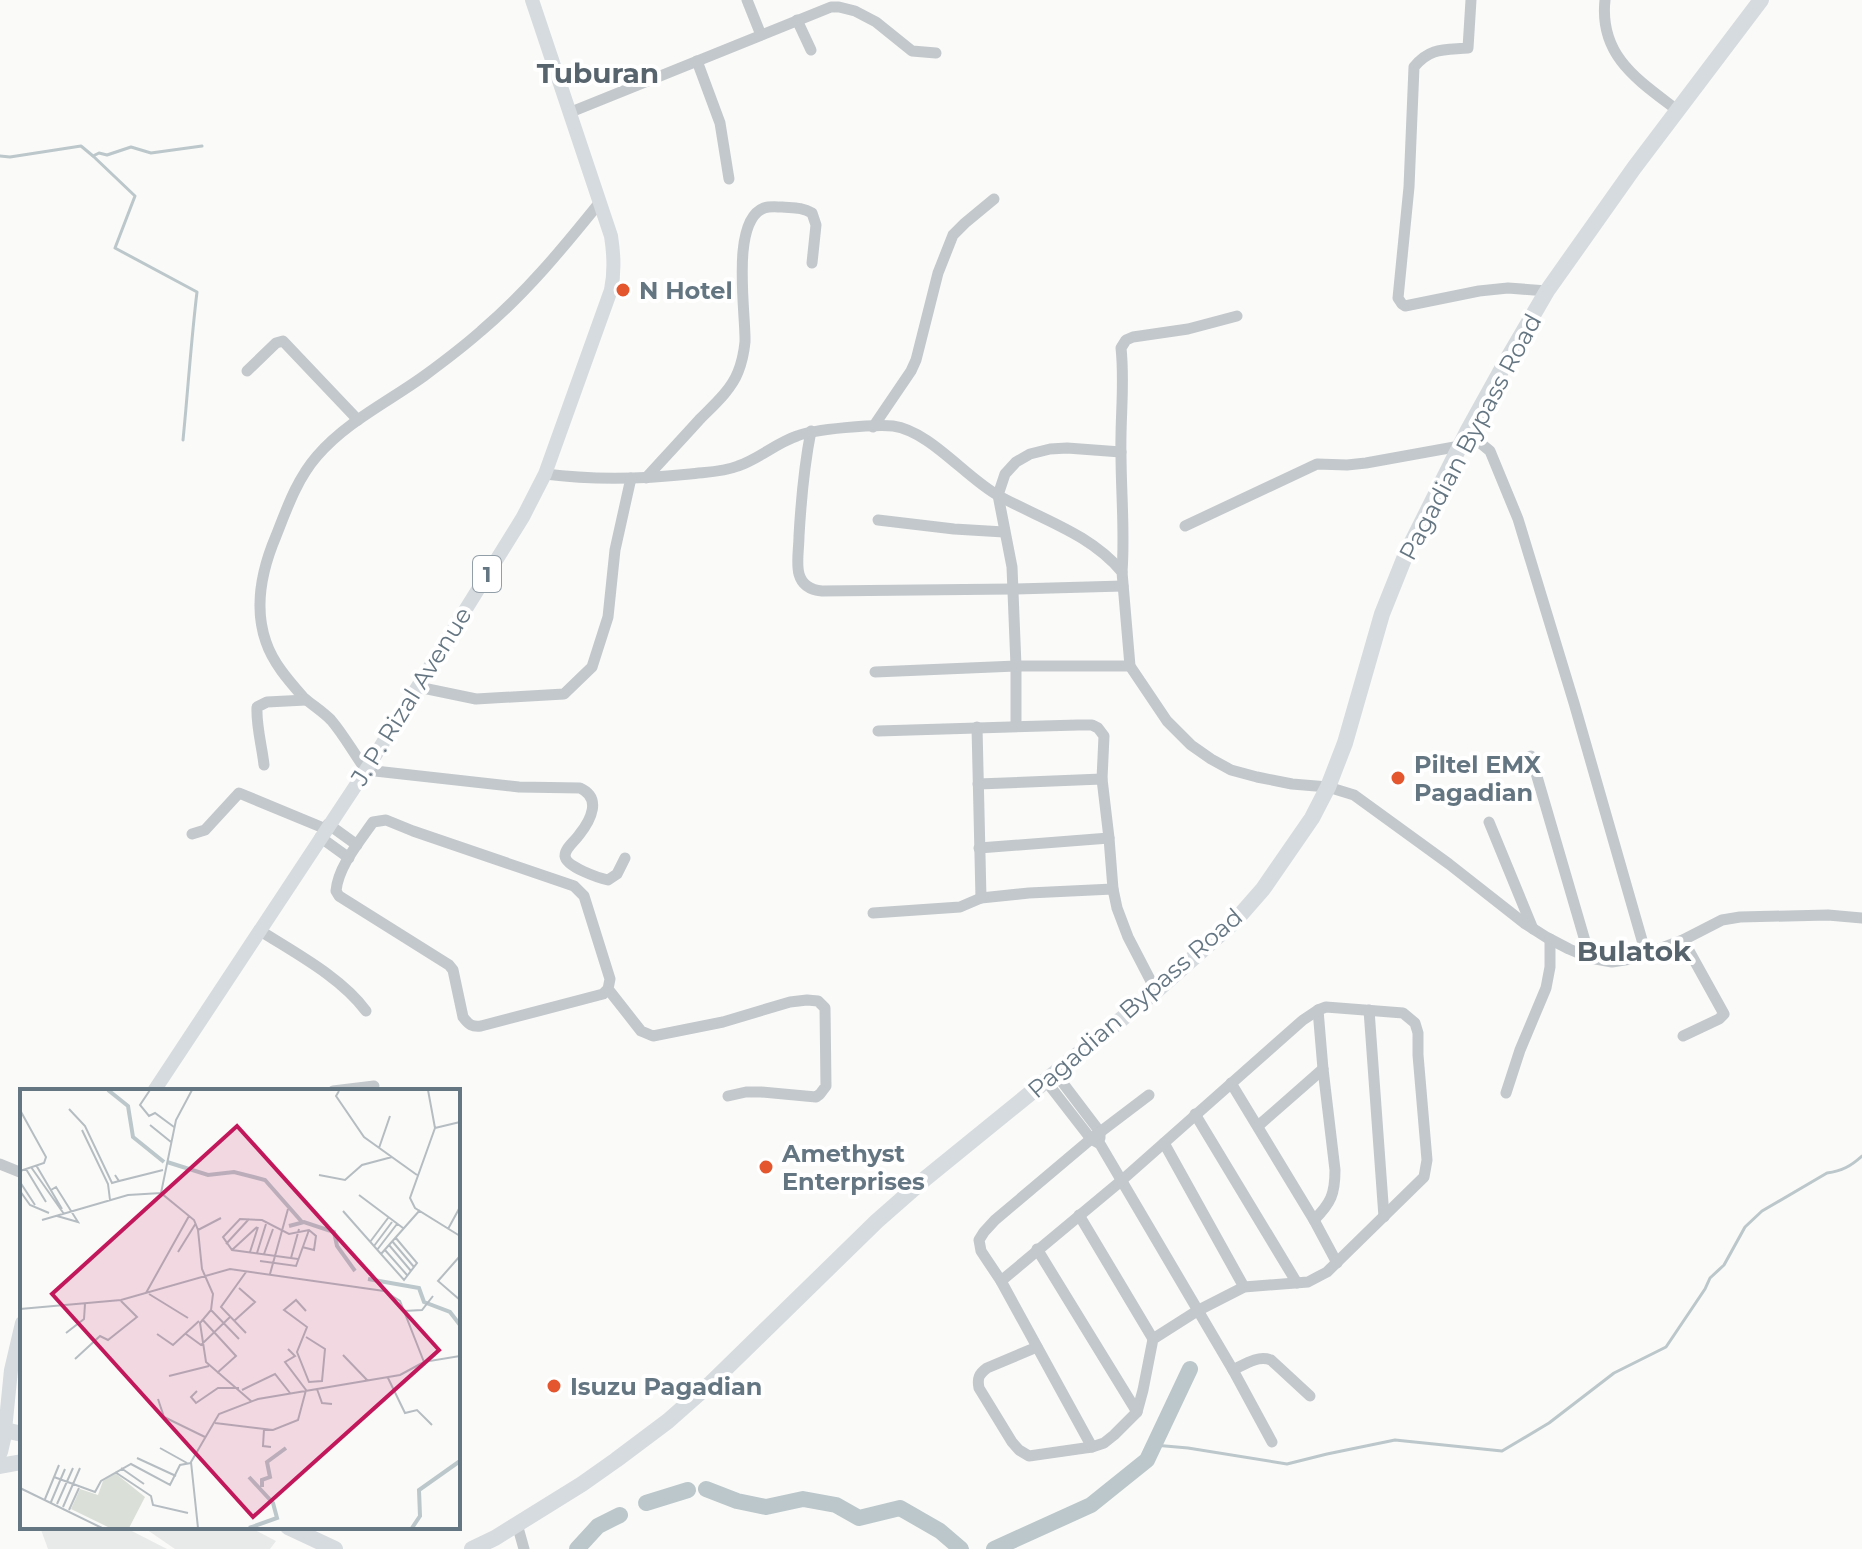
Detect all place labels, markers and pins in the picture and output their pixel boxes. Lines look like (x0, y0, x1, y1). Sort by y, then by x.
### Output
place label: N Hotel (639, 276, 733, 305)
marker: N Hotel (614, 281, 632, 299)
place label: Piltel EMX Pagadian (1414, 750, 1542, 807)
marker: Piltel EMX Pagadian (1389, 769, 1407, 787)
place label: Amethyst Enterprises (781, 1139, 925, 1196)
marker: Amethyst Enterprises (757, 1158, 775, 1176)
place label: Isuzu Pagadian (570, 1372, 762, 1401)
marker: Isuzu Pagadian (545, 1377, 563, 1395)

